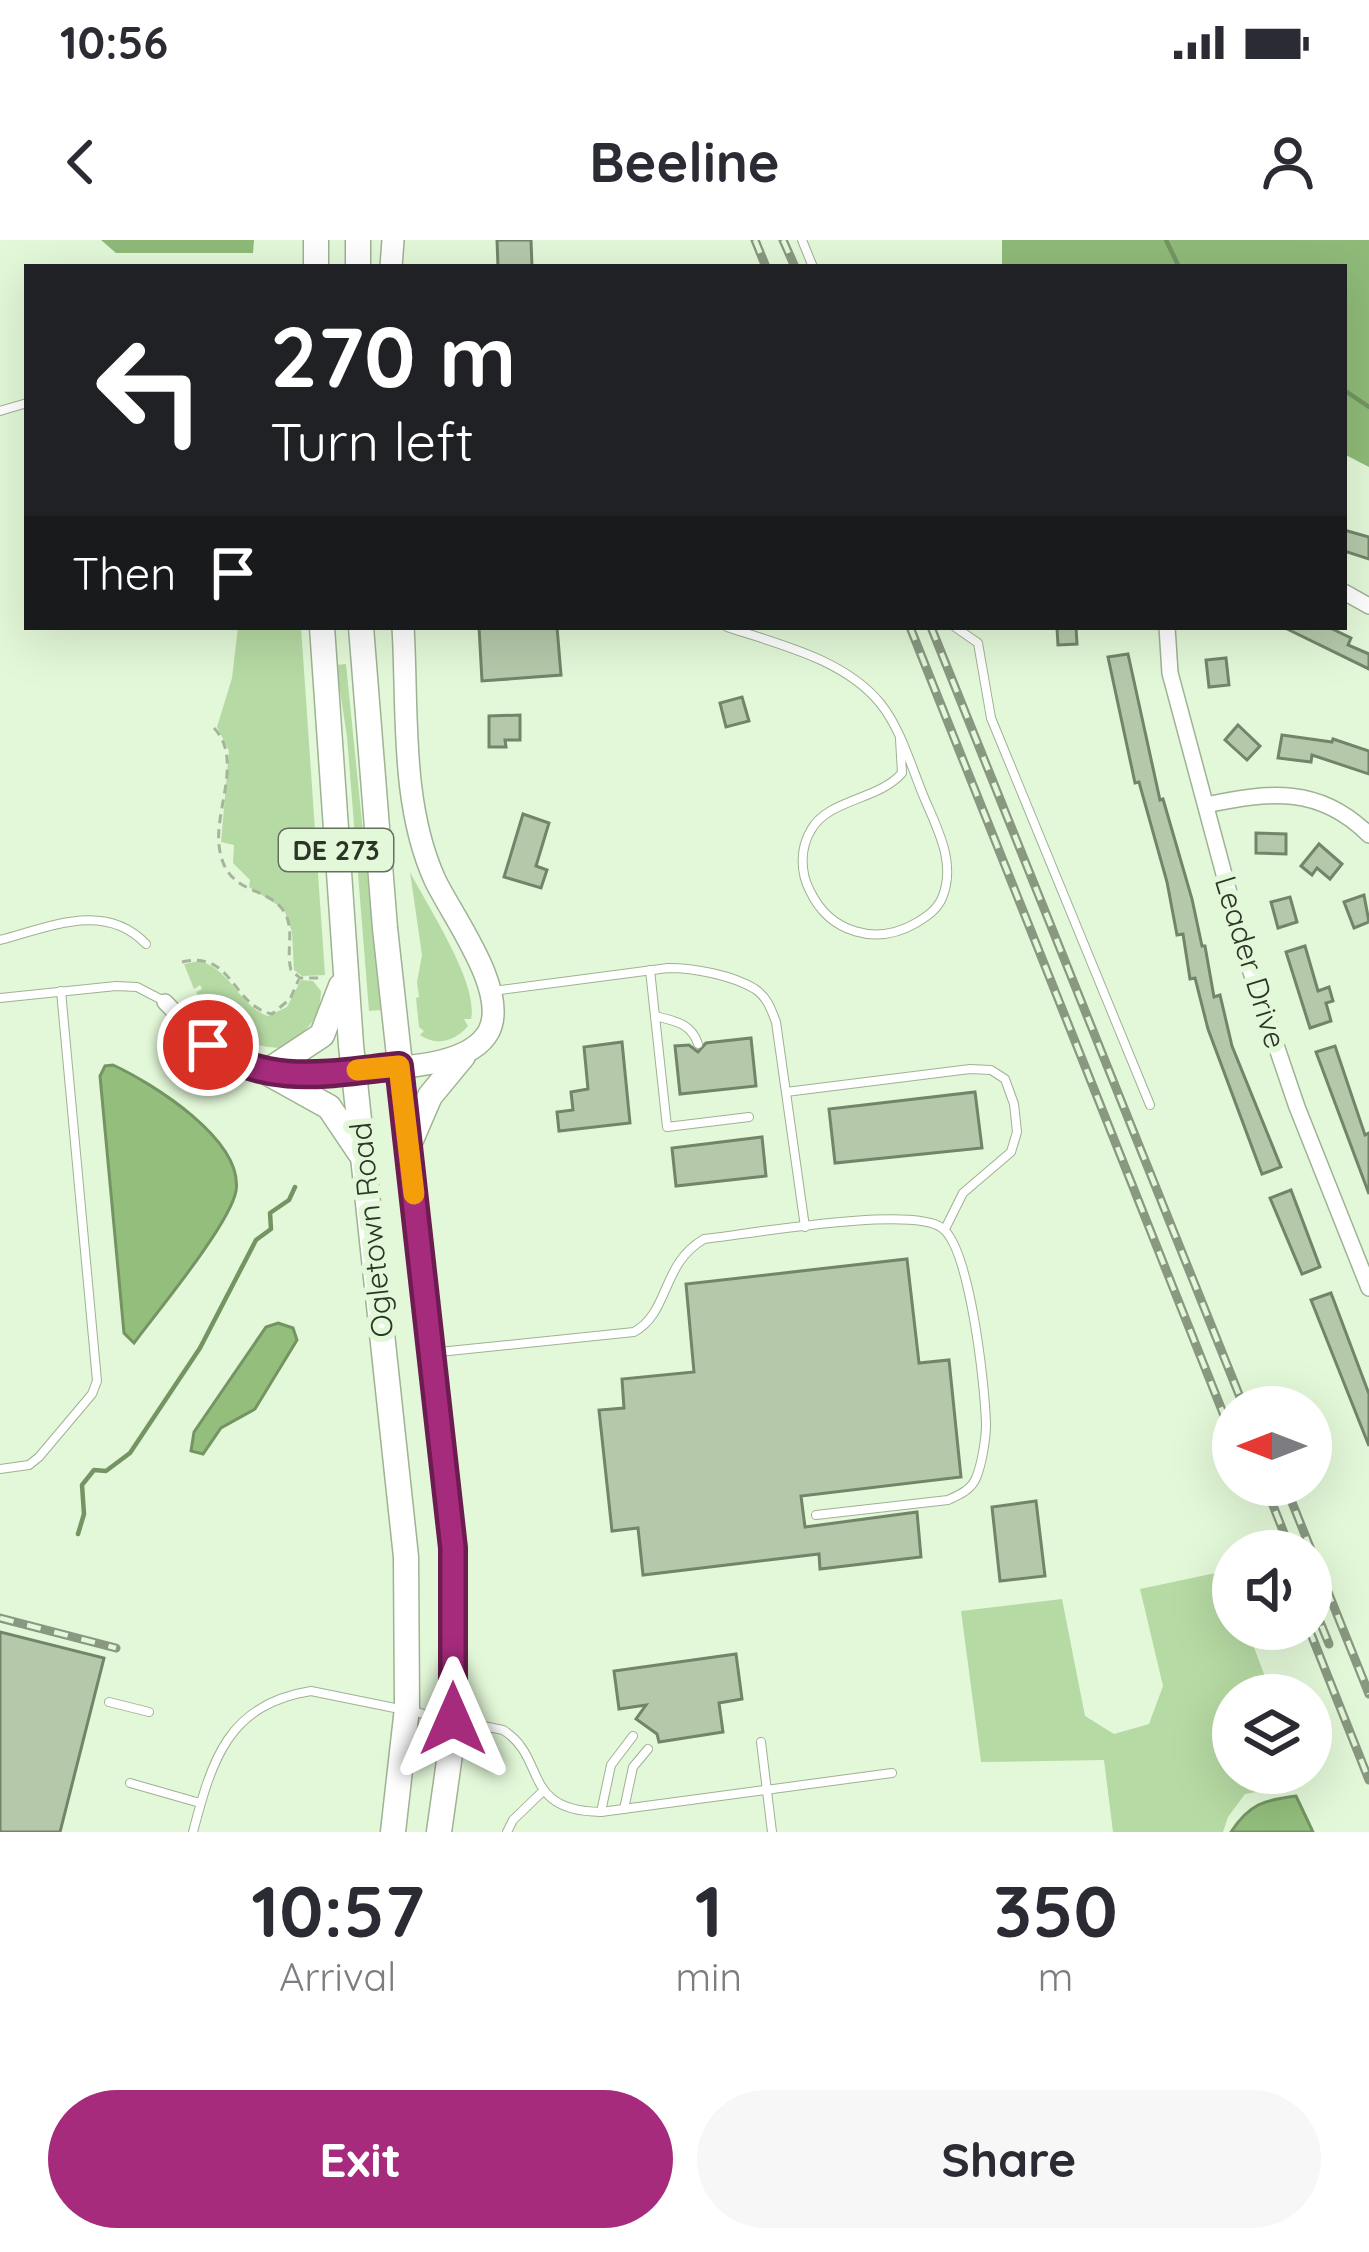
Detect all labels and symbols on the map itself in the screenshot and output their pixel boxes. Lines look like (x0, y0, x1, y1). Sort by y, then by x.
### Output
road number: DE 273 (279, 829, 393, 871)
street label: Leader Drive (1207, 871, 1295, 1053)
pin (157, 994, 259, 1096)
street label: Ogletown Road (341, 1121, 401, 1339)
north arrow (1212, 1386, 1332, 1506)
position arrow (390, 1656, 516, 1782)

